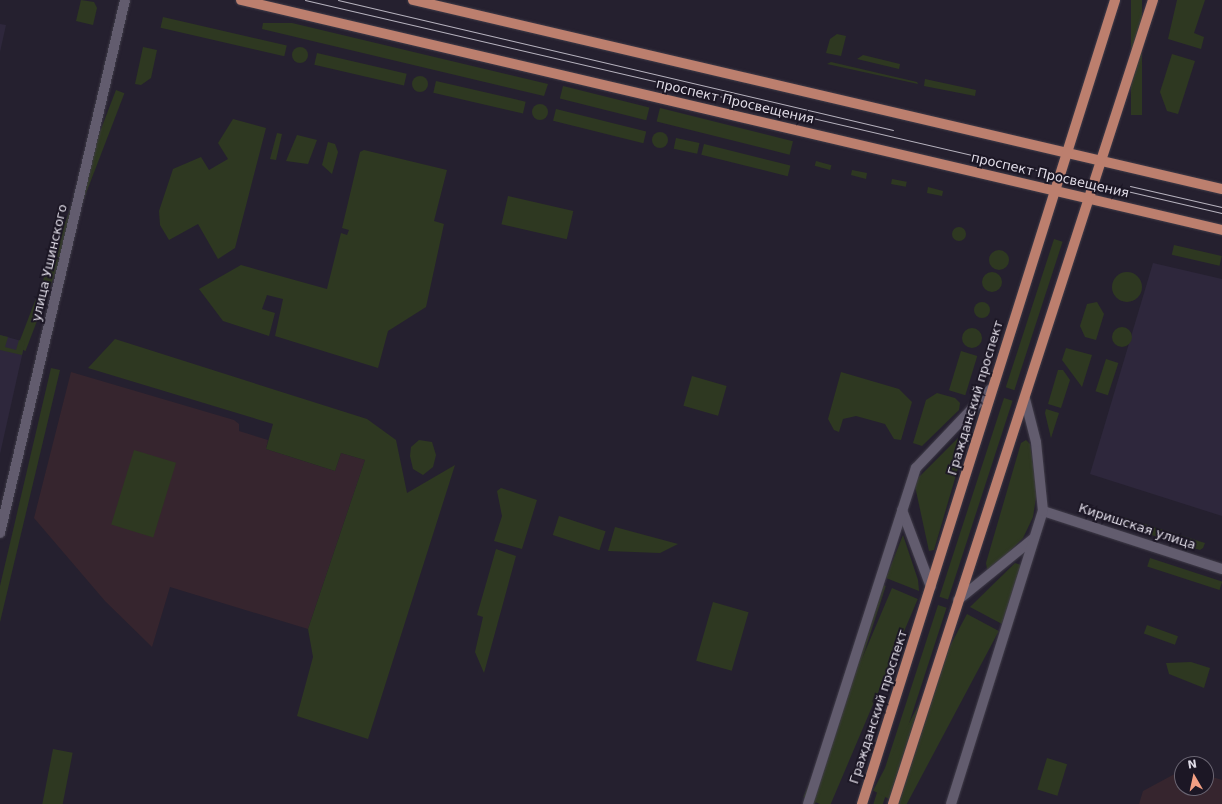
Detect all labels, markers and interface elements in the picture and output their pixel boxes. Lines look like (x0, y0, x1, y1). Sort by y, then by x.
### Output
street label: проспект Просвещения (654, 76, 816, 128)
street label: проспект Просвещения (969, 150, 1131, 202)
street label: улица Ушинского (29, 203, 71, 323)
street label: Гражданский проспект (945, 319, 1007, 477)
street label: Киришская улица (1076, 501, 1198, 553)
street label: Гражданский проспект (847, 628, 911, 786)
north arrow (1174, 756, 1214, 796)
text: N (1187, 758, 1198, 772)

